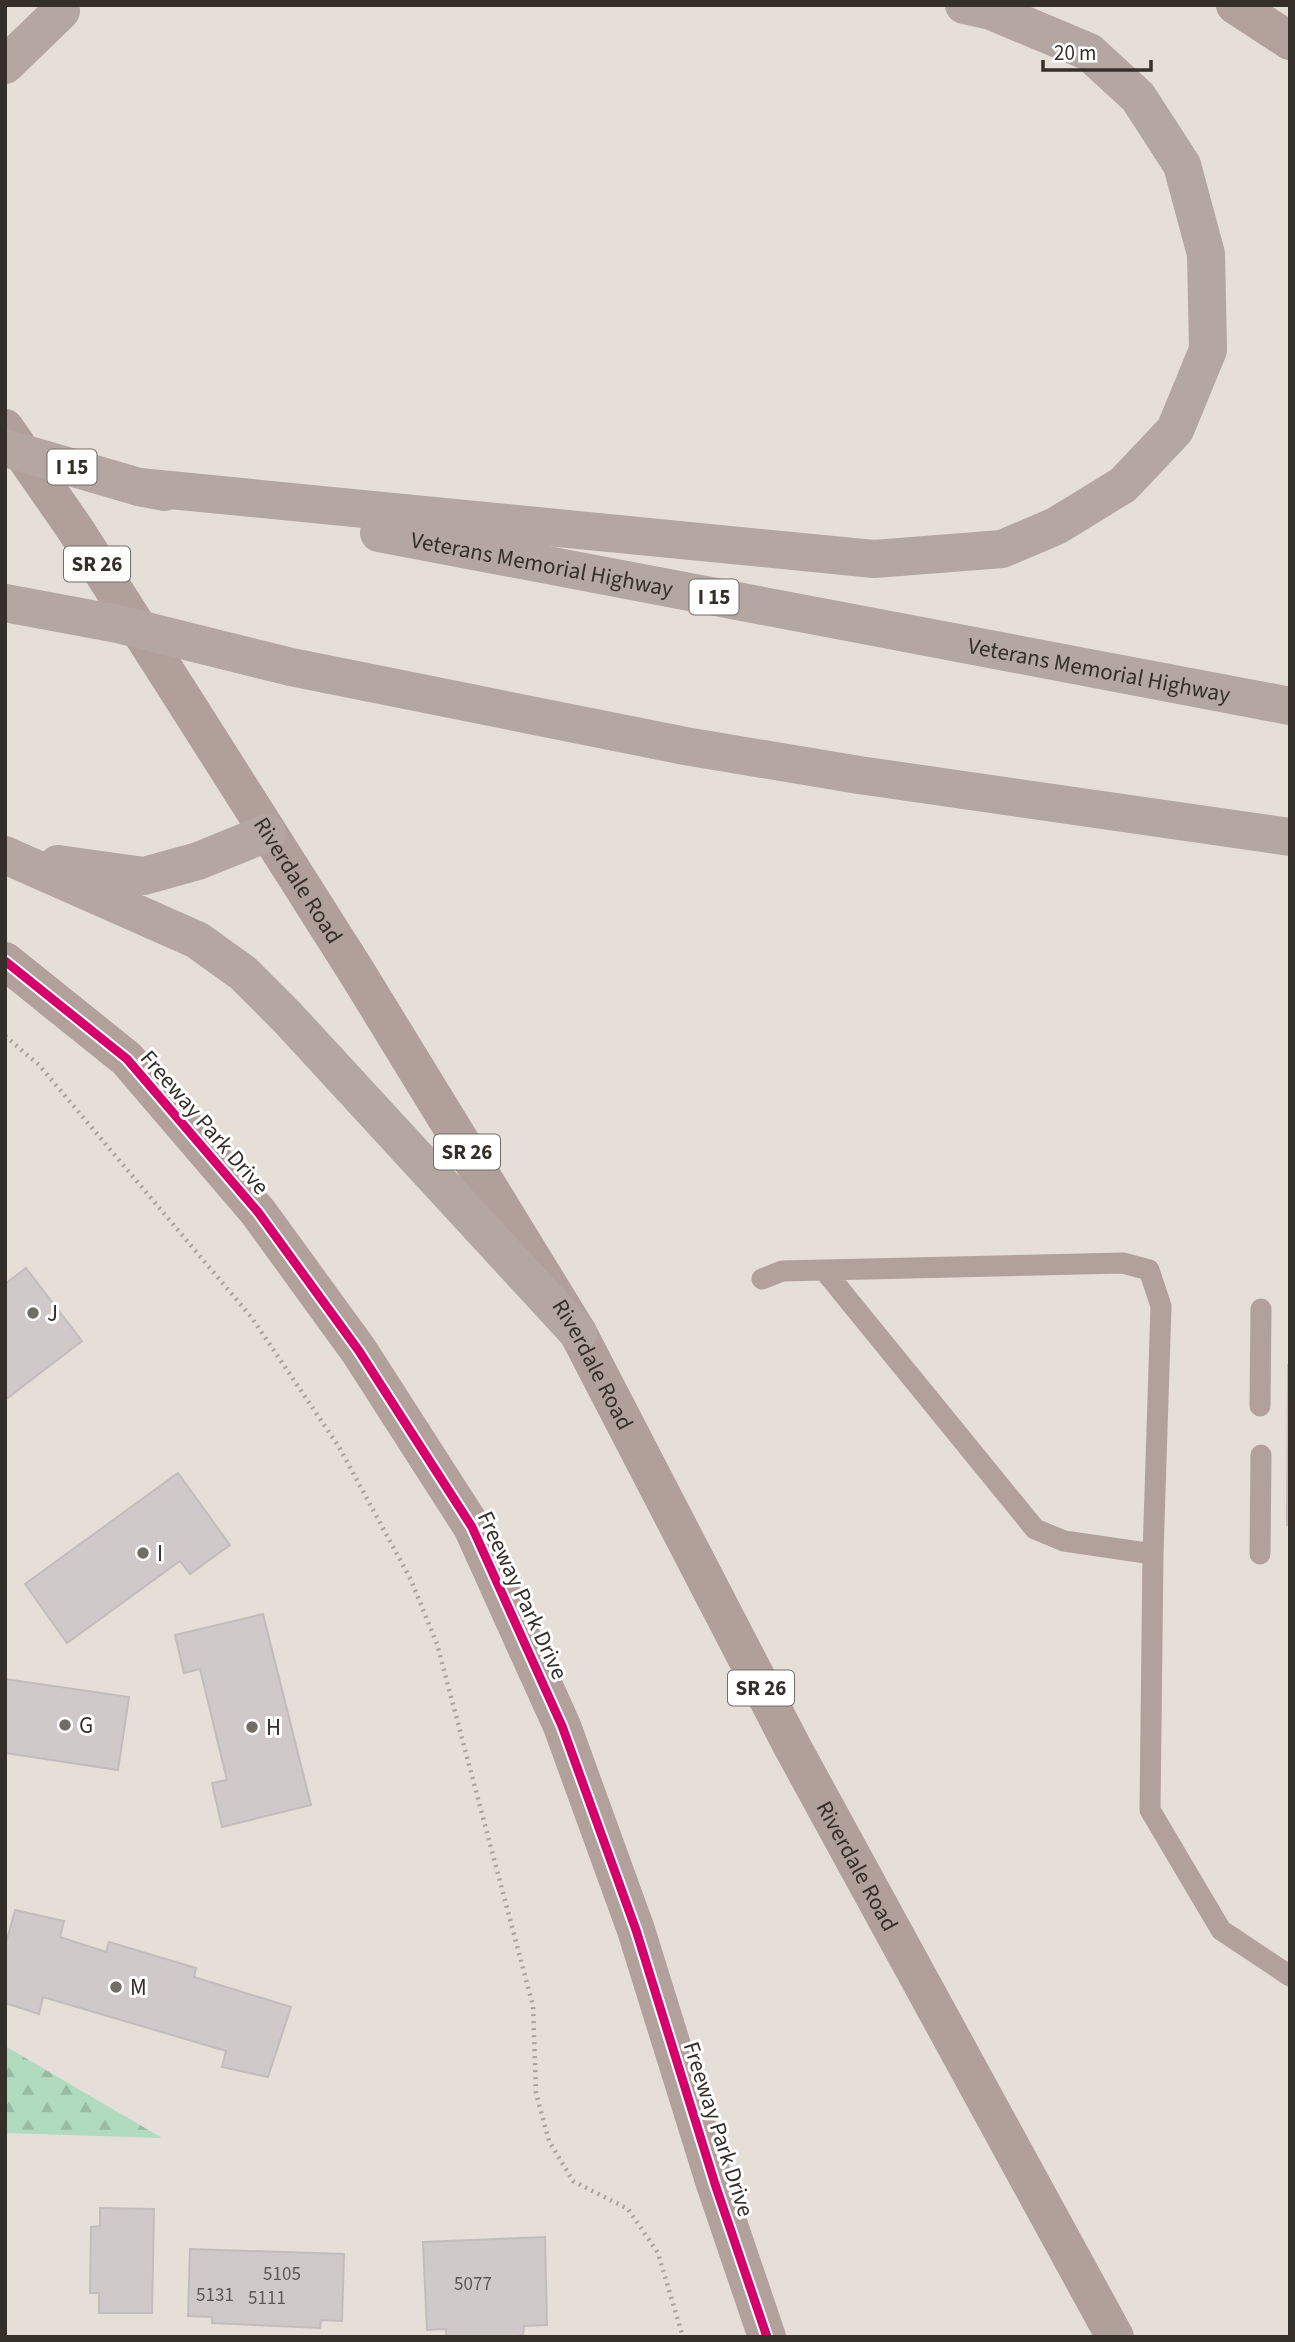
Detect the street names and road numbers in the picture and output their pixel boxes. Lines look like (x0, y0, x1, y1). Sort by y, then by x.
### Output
road number: I 15 (48, 449, 96, 484)
street label: Veterans Memorial Highway (408, 523, 676, 606)
road number: SR 26 (64, 546, 130, 582)
road number: I 15 (690, 580, 738, 614)
street label: Veterans Memorial Highway (965, 629, 1233, 711)
street label: Riverdale Road (245, 811, 350, 950)
street label: Freeway Park Drive (132, 1043, 277, 1202)
road number: SR 26 (434, 1134, 500, 1170)
street label: Riverdale Road (544, 1293, 641, 1436)
street label: Freeway Park Drive (469, 1506, 576, 1685)
road number: SR 26 (728, 1670, 794, 1706)
street label: Riverdale Road (808, 1795, 906, 1937)
street label: Freeway Park Drive (675, 2037, 762, 2221)

